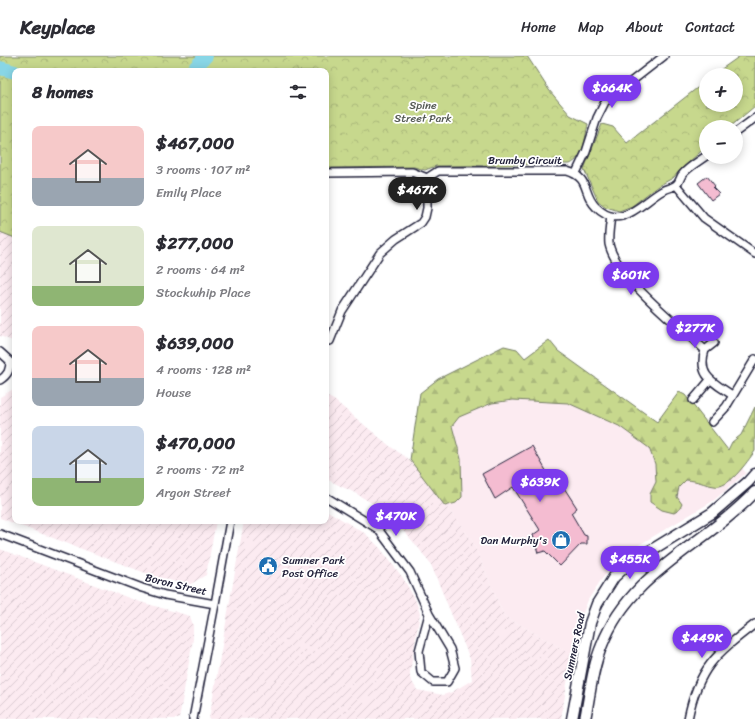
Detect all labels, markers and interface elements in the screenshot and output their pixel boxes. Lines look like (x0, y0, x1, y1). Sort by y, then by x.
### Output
text: Keyplace (20, 11, 95, 44)
text: Home (521, 15, 556, 40)
text: Map (578, 15, 604, 40)
text: About (626, 15, 663, 40)
text: Contact (685, 15, 735, 40)
map controls (699, 68, 743, 164)
button: + (699, 68, 743, 112)
pin: $664K (584, 75, 640, 109)
text: $664K (592, 76, 632, 99)
text: 8 homes (32, 77, 93, 107)
icon: filters (287, 81, 309, 103)
park label: Spine Street Park (394, 96, 452, 128)
button: − (699, 120, 743, 164)
text: $467,000 (156, 128, 234, 158)
icon: home (64, 142, 112, 190)
street label: Brumby Circuit (488, 151, 562, 170)
text: 3 rooms · 107 m² (156, 158, 250, 181)
pin: $467K (389, 177, 445, 211)
text: $467K (397, 178, 437, 201)
text: Emily Place (156, 181, 221, 204)
text: $277,000 (156, 228, 233, 258)
icon: home (64, 242, 112, 290)
text: 2 rooms · 64 m² (156, 258, 245, 281)
pin: $601K (603, 262, 659, 296)
text: $601K (612, 263, 650, 286)
text: Stockwhip Place (156, 281, 251, 304)
pin: $277K (667, 315, 723, 349)
text: $277K (675, 316, 715, 339)
text: $639,000 (156, 328, 234, 358)
icon: home (64, 342, 112, 390)
text: 4 rooms · 128 m² (156, 358, 251, 381)
text: House (156, 381, 191, 404)
text: $470,000 (156, 428, 235, 458)
icon: home (64, 442, 112, 490)
text: 2 rooms · 72 m² (156, 458, 244, 481)
pin: $639K (512, 469, 568, 503)
text: $639K (520, 470, 560, 493)
text: Argon Street (156, 481, 231, 504)
pin: $470K (368, 503, 424, 537)
text: $470K (376, 504, 416, 527)
shop icon: Dan Murphy's (550, 529, 572, 551)
place label: Dan Murphy's (480, 531, 547, 550)
pin: $455K (602, 546, 658, 580)
text: $455K (610, 547, 650, 570)
place label: Sumner Park Post Office (282, 551, 345, 583)
public building icon: Sumner Park Post Office (257, 555, 279, 577)
street label: Boron Street (143, 568, 209, 601)
street label: Sumners Road (558, 609, 591, 682)
pin: $449K (674, 625, 730, 659)
text: $449K (682, 626, 722, 649)

